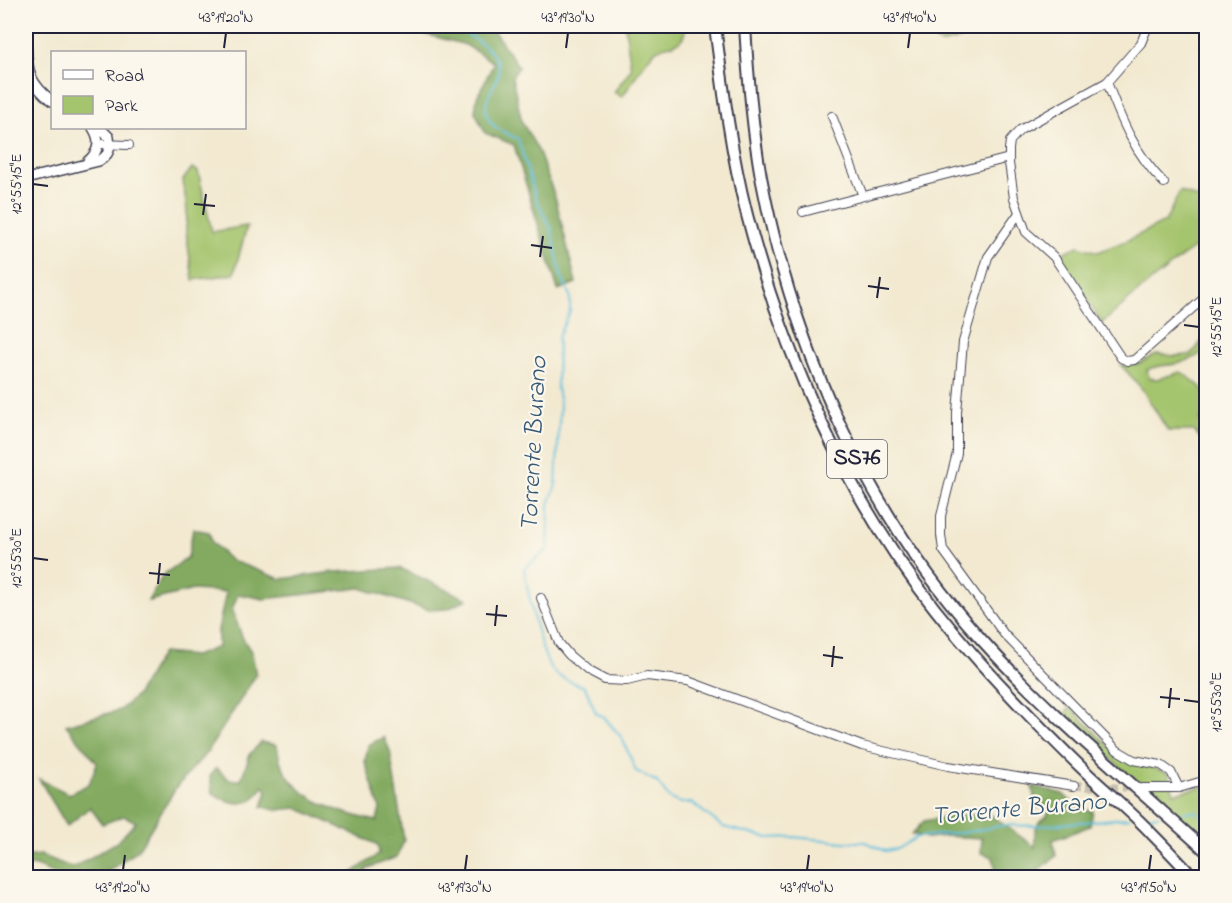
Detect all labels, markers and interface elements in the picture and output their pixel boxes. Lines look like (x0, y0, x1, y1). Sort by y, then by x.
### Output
text: 43°19'20"N (199, 7, 253, 29)
text: 43°19'30"N (541, 7, 595, 29)
text: 43°19'40"N (883, 7, 937, 29)
legend (51, 51, 246, 129)
text: Road (105, 64, 144, 90)
text: Park (105, 94, 138, 120)
text: 12°55'15"E (6, 154, 28, 214)
text: 12°55'15"E (1206, 297, 1228, 357)
water label: Torrente Burano (511, 354, 559, 533)
road number: SS76 (827, 440, 887, 478)
text: 12°55'30"E (6, 528, 28, 588)
text: 12°55'30"E (1206, 672, 1228, 732)
water label: Torrente Burano (930, 783, 1110, 837)
text: 43°19'20"N (96, 877, 150, 899)
text: 43°19'30"N (438, 877, 492, 899)
text: 43°19'40"N (780, 877, 834, 899)
text: 43°19'50"N (1121, 877, 1177, 899)

